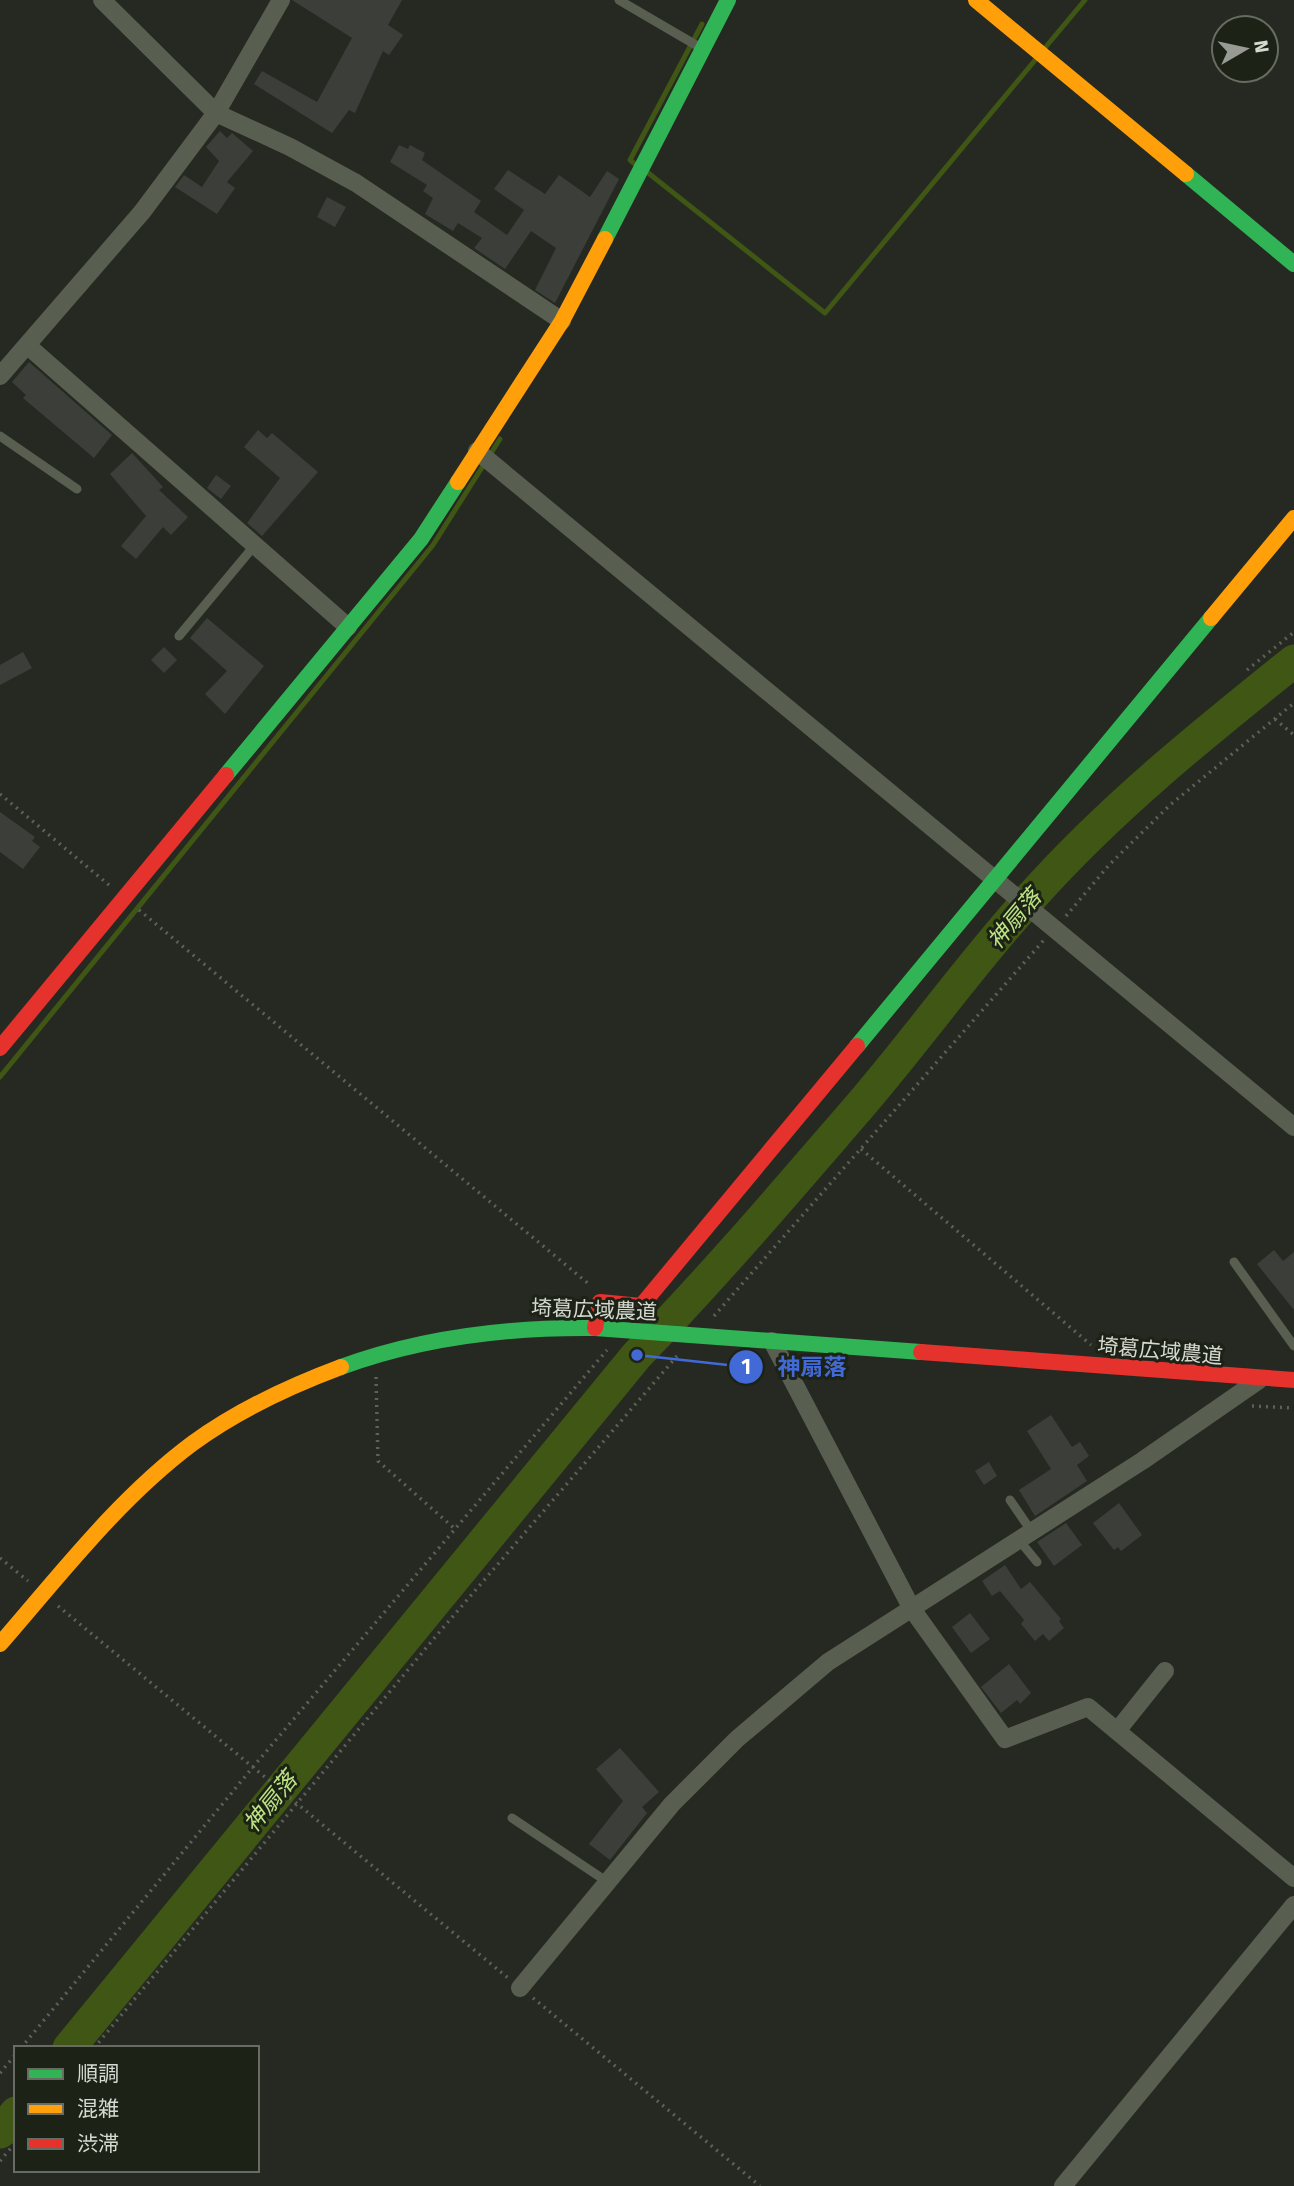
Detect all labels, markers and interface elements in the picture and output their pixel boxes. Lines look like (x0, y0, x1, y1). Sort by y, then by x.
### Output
north arrow (1210, 14, 1280, 84)
text: N (1249, 38, 1274, 54)
water label: 神扇落 (981, 881, 1049, 954)
street label: 埼葛広域農道 (531, 1295, 657, 1325)
street label: 埼葛広域農道 (1096, 1333, 1224, 1369)
callout: 神扇落 (729, 1345, 861, 1389)
text: 神扇落 (778, 1353, 847, 1381)
text: 1 (741, 1354, 751, 1380)
water label: 神扇落 (237, 1763, 305, 1838)
legend (14, 2046, 259, 2172)
text: 順調 (77, 2061, 119, 2087)
text: 混雑 (77, 2096, 119, 2122)
text: 渋滞 (77, 2131, 119, 2157)

